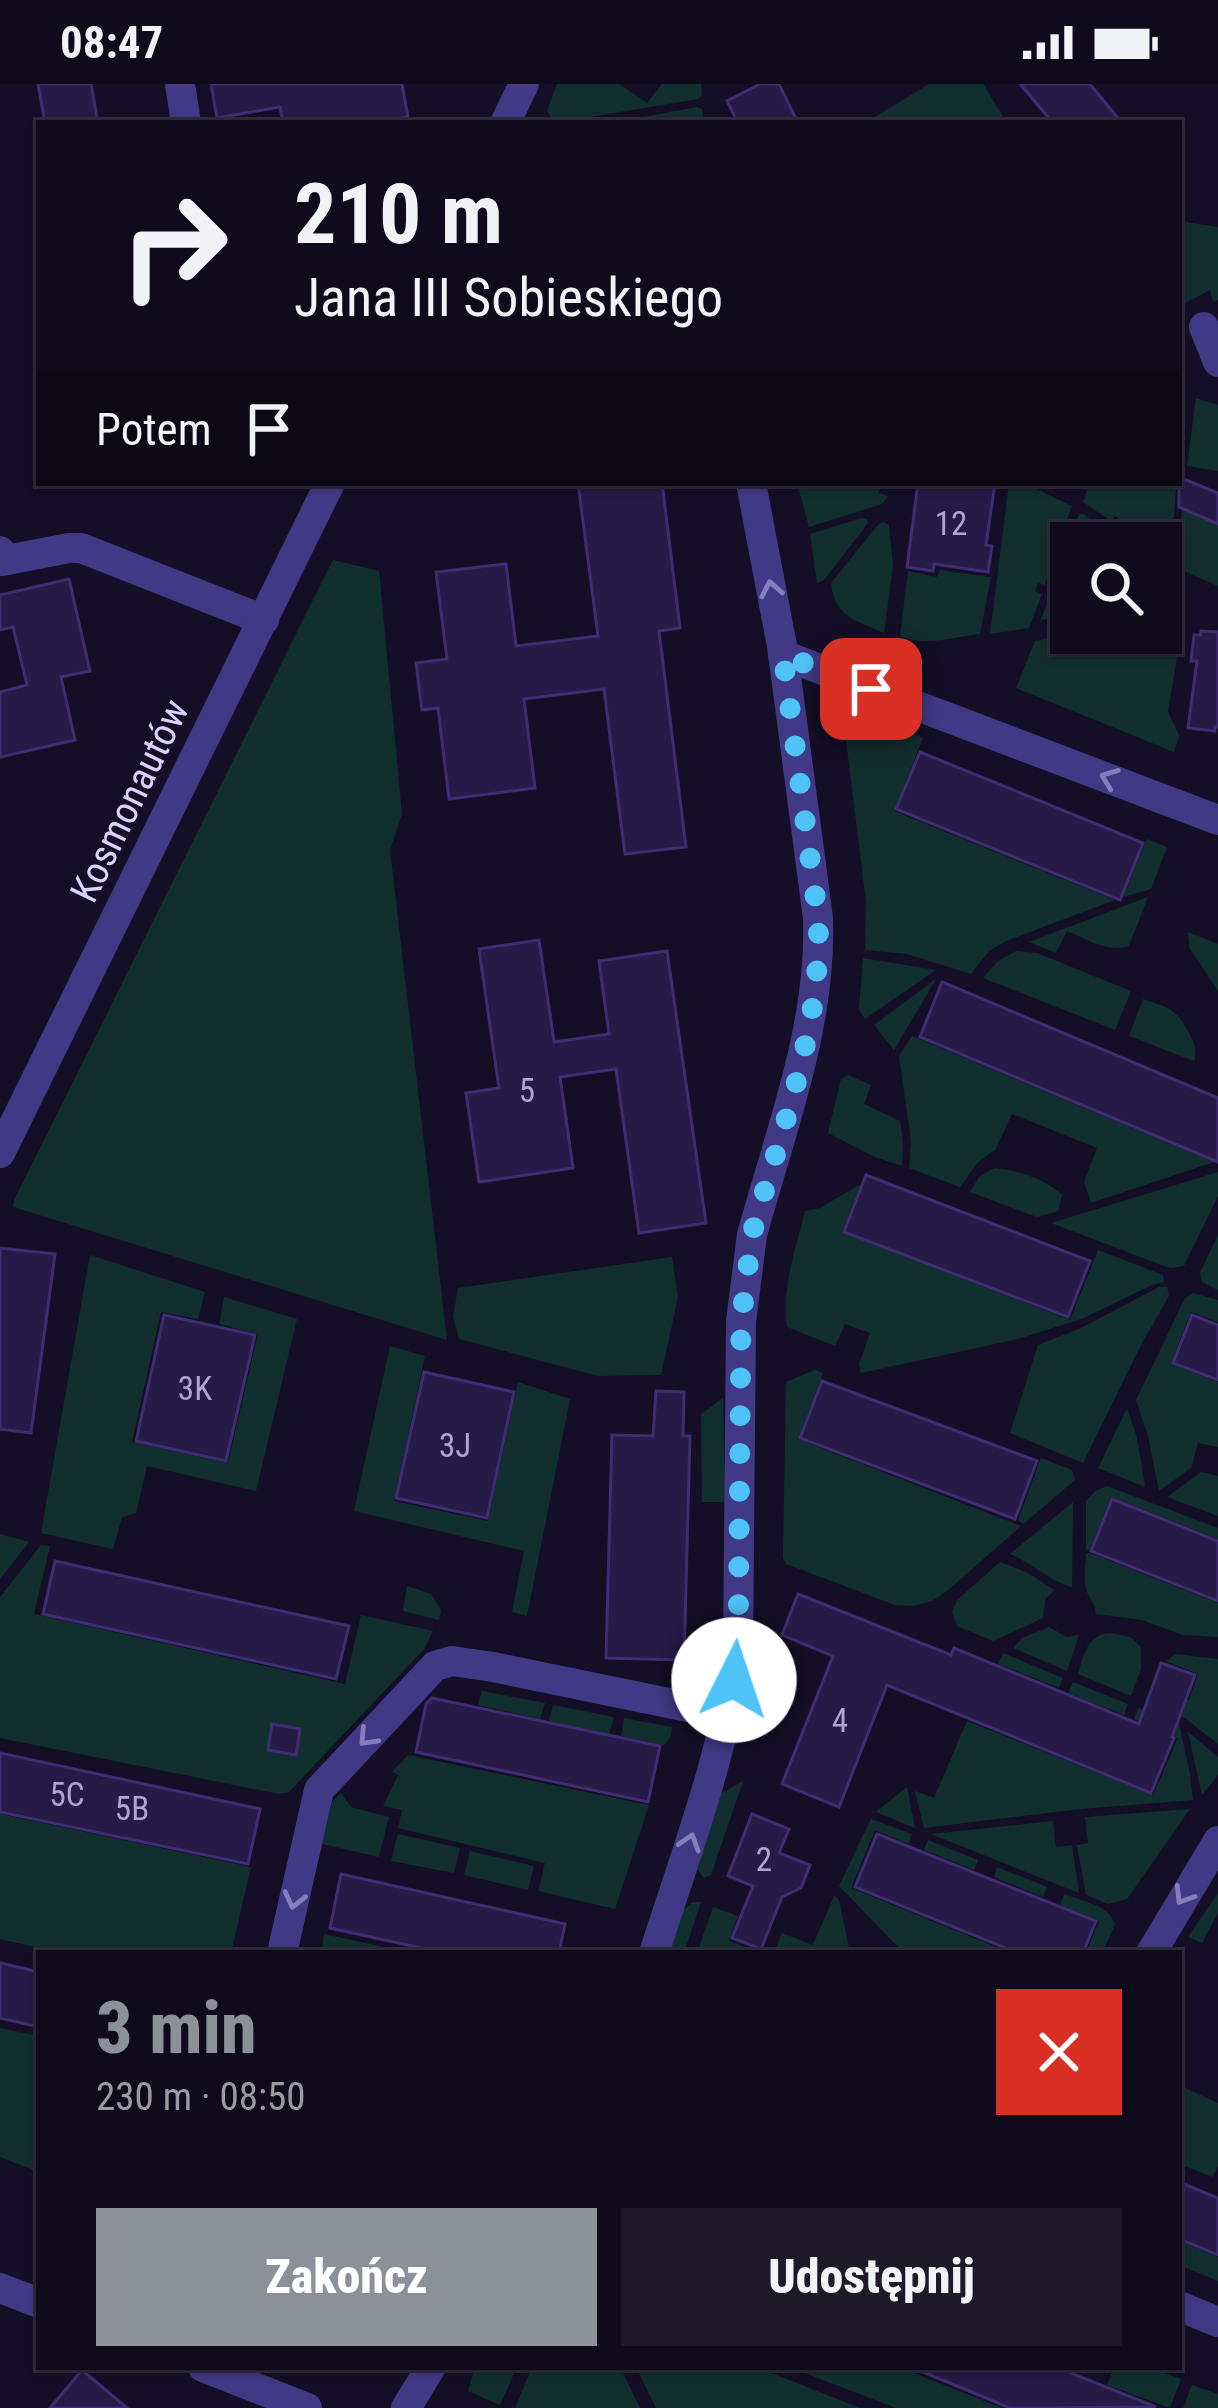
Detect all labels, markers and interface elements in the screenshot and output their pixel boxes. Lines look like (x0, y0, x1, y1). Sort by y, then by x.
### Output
text: 08:47 (60, 16, 163, 69)
text: 210 m (294, 165, 503, 264)
icon: right (96, 168, 252, 324)
text: Jana III Sobieskiego (294, 266, 723, 329)
icon: arrive (236, 396, 302, 462)
text: Potem (96, 403, 212, 456)
house number: 12 (935, 504, 967, 543)
map controls (1050, 522, 1182, 654)
button: search (1050, 522, 1182, 654)
one-way arrow (760, 579, 785, 599)
pin (820, 638, 922, 740)
icon: arrive (838, 656, 904, 722)
street label: Kosmonautów (61, 692, 199, 910)
one-way arrow (1099, 768, 1120, 793)
house number: 5 (519, 1071, 535, 1110)
house number: 3K (178, 1369, 212, 1408)
house number: 3J (439, 1426, 471, 1465)
position arrow (671, 1617, 797, 1743)
house number: 4 (832, 1701, 848, 1740)
one-way arrow (359, 1724, 381, 1746)
house number: 5C (50, 1775, 85, 1814)
house number: 5B (115, 1789, 149, 1828)
one-way arrow (675, 1832, 700, 1853)
house number: 2 (756, 1840, 772, 1879)
one-way arrow (1175, 1883, 1197, 1905)
one-way arrow (282, 1890, 307, 1910)
text: 3 min (96, 1986, 257, 2071)
button: close (996, 1989, 1122, 2115)
text: 230 m · 08:50 (96, 2074, 306, 2120)
button: Zakończ (96, 2208, 597, 2346)
button: Udostępnij (621, 2208, 1122, 2346)

